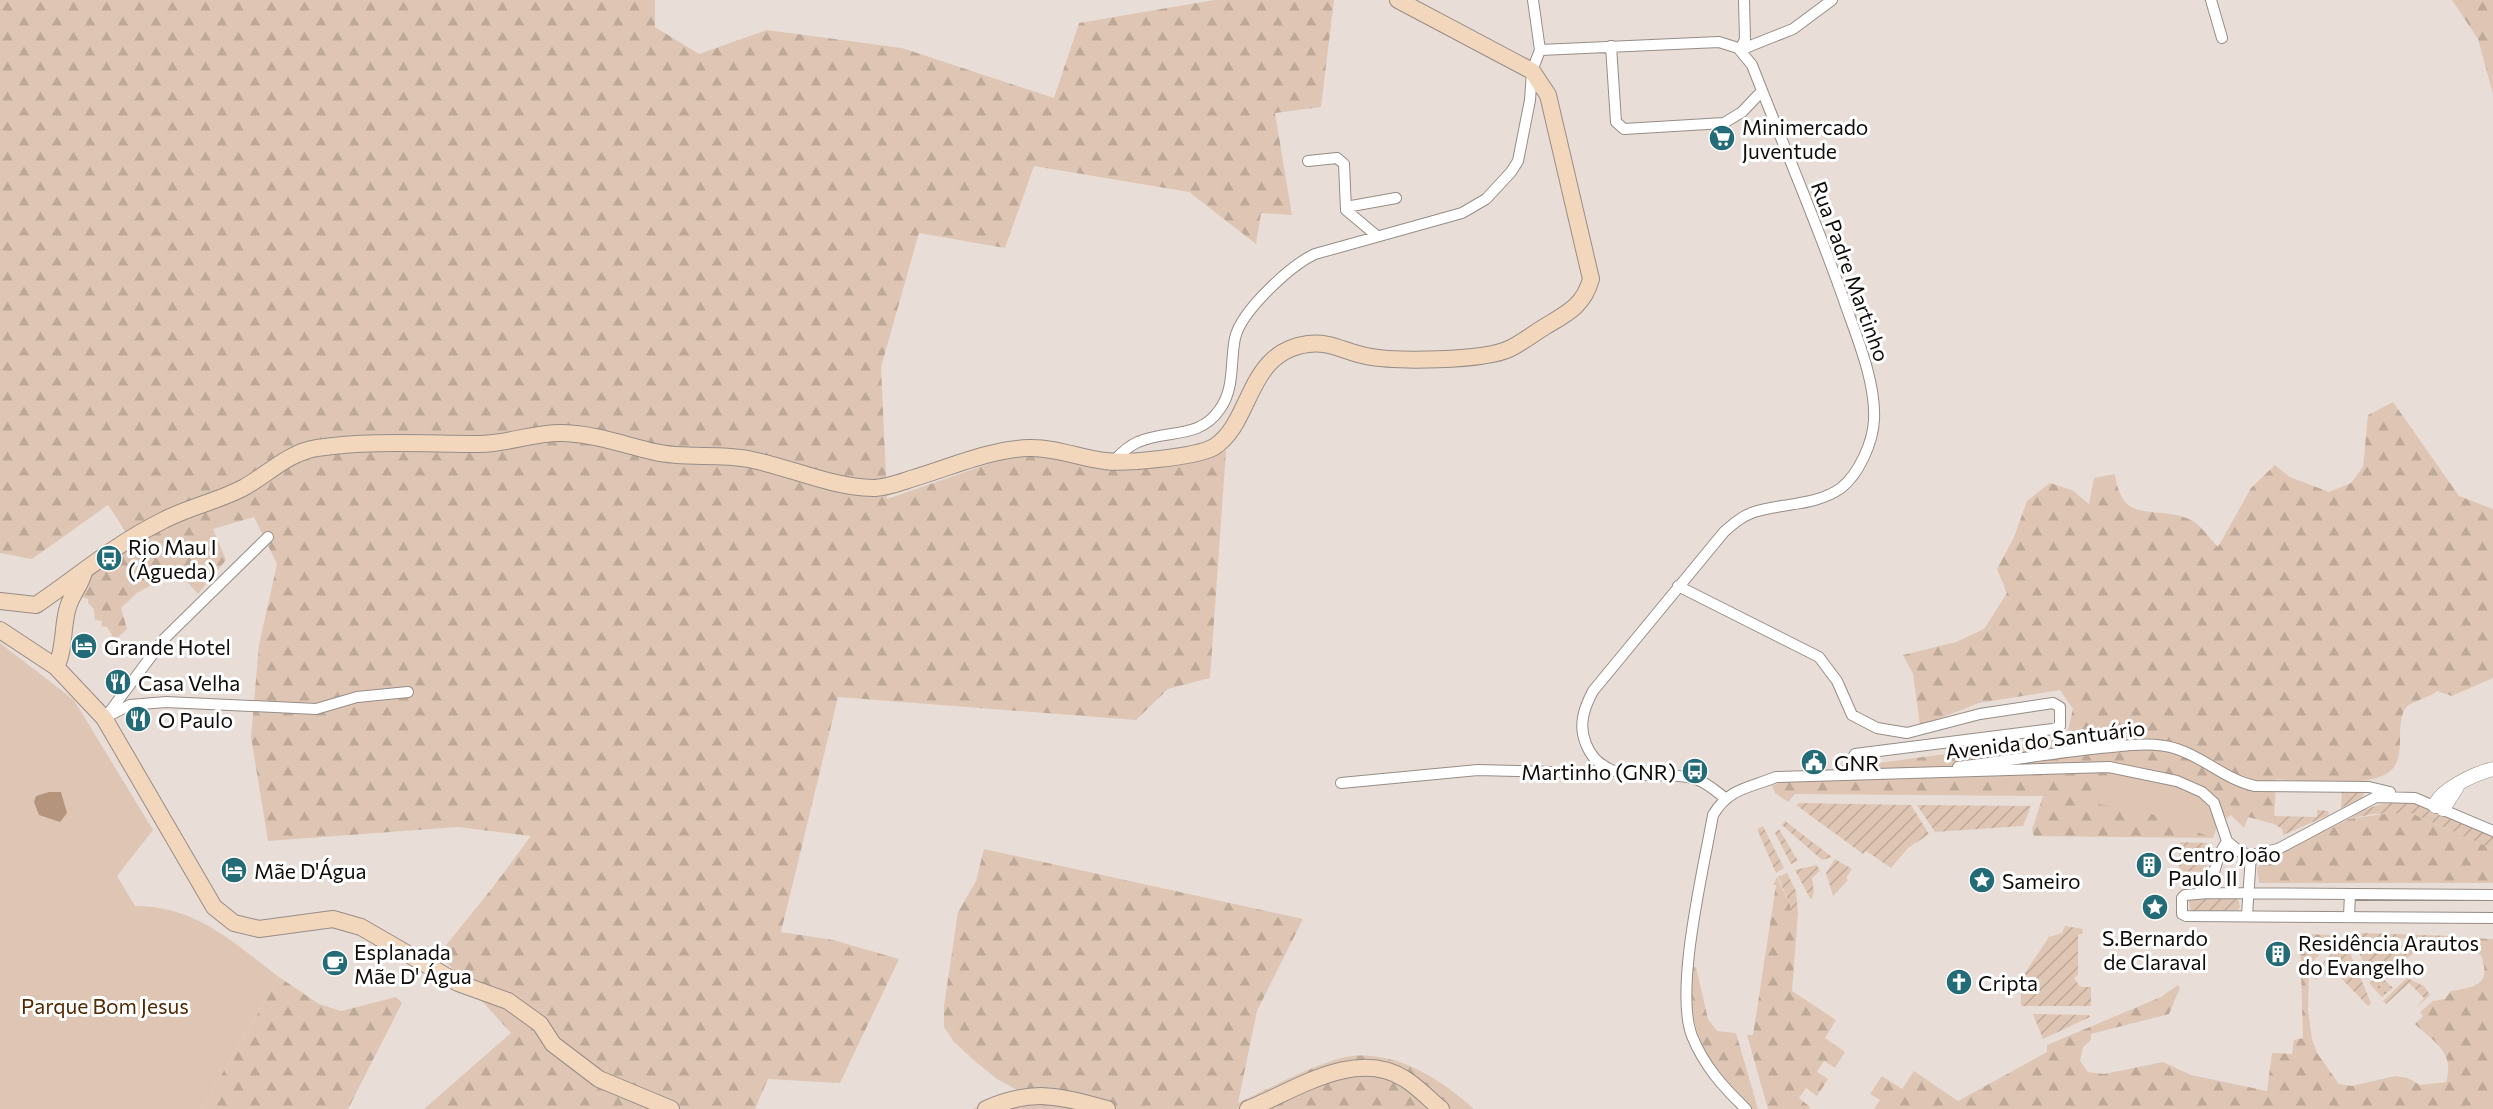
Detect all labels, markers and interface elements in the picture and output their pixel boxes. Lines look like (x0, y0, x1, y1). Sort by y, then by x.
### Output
place label: Minimercado Juventude (1742, 114, 1868, 163)
supermarket icon: Minimercado Juventude (1707, 123, 1737, 153)
street label: Rua Padre Martinho (1807, 177, 1895, 365)
place label: Rio Mau I (Águeda) (128, 534, 217, 583)
bus stop icon: Rio Mau I (Águeda) (94, 543, 124, 573)
hotel icon: Grande Hotel (69, 631, 99, 661)
place label: Grande Hotel (104, 634, 231, 659)
restaurant icon: Casa Velha (103, 667, 133, 697)
place label: Casa Velha (138, 670, 240, 695)
restaurant icon: O Paulo (123, 704, 153, 734)
place label: O Paulo (158, 707, 233, 732)
street label: Avenida do Santuário (1944, 714, 2146, 764)
public building icon: GNR (1799, 747, 1829, 777)
place label: GNR (1834, 750, 1879, 775)
bus stop icon: Martinho (GNR) (1680, 756, 1710, 786)
place label: Martinho (GNR) (1521, 759, 1676, 784)
place label: Centro João Paulo II (2168, 841, 2281, 890)
building icon: Centro João Paulo II (2134, 850, 2164, 880)
hotel icon: Mãe D'Água (219, 855, 249, 885)
place label: Mãe D'Água (254, 858, 367, 883)
place icon: Sameiro (1967, 865, 1997, 895)
place label: Sameiro (2002, 868, 2081, 893)
place icon: S.Bernardo de Claraval (2140, 892, 2170, 922)
place label: S.Bernardo de Claraval (2102, 925, 2208, 974)
place label: Residência Arautos do Evangelho (2298, 930, 2479, 979)
place label: Esplanada Mãe D' Água (354, 939, 472, 988)
building icon: Residência Arautos do Evangelho (2263, 939, 2293, 969)
cafe icon: Esplanada Mãe D' Água (320, 948, 350, 978)
church icon: Cripta (1944, 967, 1974, 997)
place label: Cripta (1978, 970, 2038, 995)
park label: Parque Bom Jesus (21, 993, 189, 1018)

